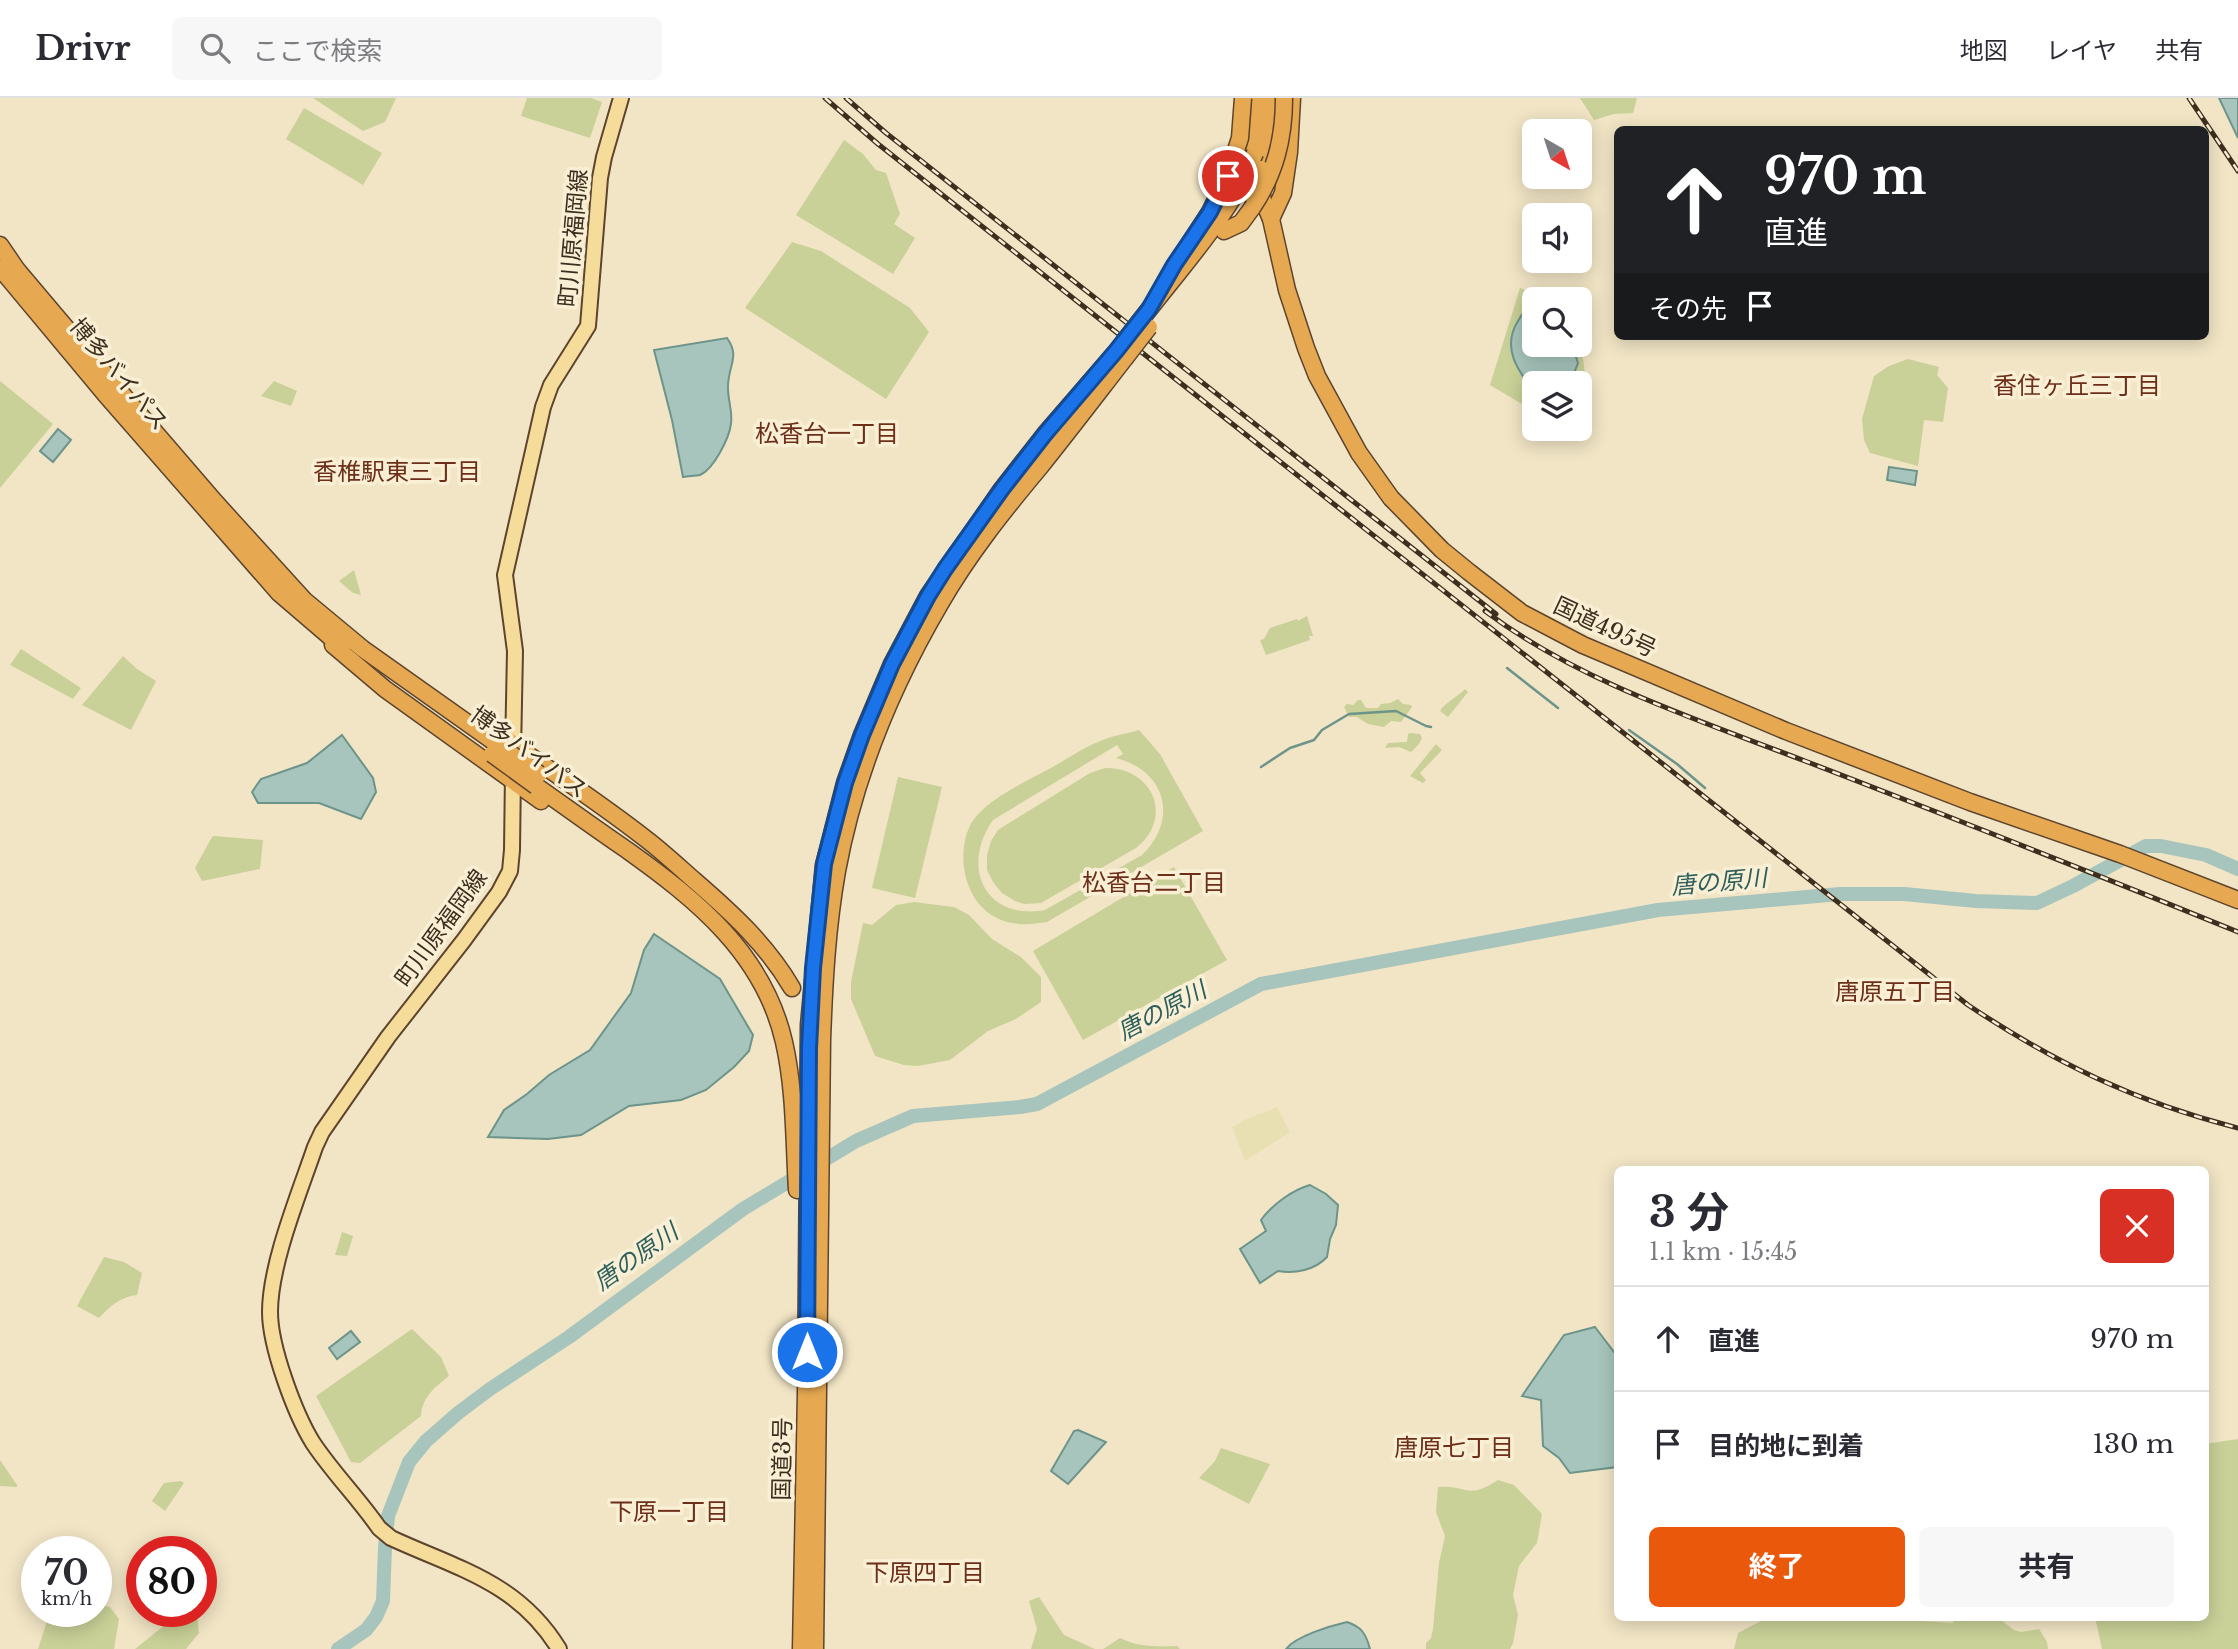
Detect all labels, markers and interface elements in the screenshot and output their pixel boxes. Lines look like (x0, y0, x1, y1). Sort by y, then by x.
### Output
search box (172, 17, 662, 80)
text: Drivr (35, 28, 130, 69)
icon: search (196, 29, 234, 67)
text: ここで検索 (252, 35, 382, 67)
text: 地図 (1960, 36, 2008, 65)
text: レイヤ (2046, 36, 2117, 65)
text: 共有 (2155, 36, 2203, 65)
north arrow (1522, 119, 1592, 189)
map controls (1522, 119, 1592, 441)
pin (1198, 146, 1258, 206)
text: 970 m (1764, 146, 1927, 207)
icon: ahead (1649, 154, 1740, 245)
icon: arrive (1209, 157, 1247, 195)
street label: 町川原福岡線 (553, 168, 593, 308)
button: sound (1522, 203, 1592, 273)
text: 直進 (1764, 213, 1828, 253)
button: search (1522, 287, 1592, 357)
icon: arrive (1741, 287, 1779, 325)
text: その先 (1649, 293, 1727, 325)
street label: 博多バイパス (64, 312, 174, 436)
button: layers (1522, 371, 1592, 441)
district label: 香住ヶ丘三丁目 (1993, 371, 2161, 400)
district label: 松香台一丁目 (755, 419, 899, 448)
district label: 香椎駅東三丁目 (313, 457, 481, 486)
street label: 国道495号 (1549, 591, 1661, 663)
street label: 博多バイパス (465, 700, 593, 804)
water label: 唐の原川 (1670, 863, 1771, 900)
street label: 町川原福岡線 (389, 864, 493, 992)
district label: 松香台二丁目 (1082, 868, 1226, 897)
water label: 唐の原川 (1113, 974, 1214, 1046)
district label: 唐原五丁目 (1835, 977, 1955, 1006)
text: 3 分 (1649, 1186, 1729, 1238)
button: close (2100, 1189, 2174, 1263)
water label: 唐の原川 (588, 1215, 686, 1296)
text: 1.1 km · 15:45 (1649, 1238, 1797, 1266)
position arrow (770, 1315, 844, 1389)
icon: ahead (1649, 1320, 1687, 1358)
text: 970 m (2090, 1323, 2174, 1355)
text: 直進 (1708, 1325, 1760, 1357)
street label: 国道3号 (767, 1417, 797, 1501)
icon: arrive (1649, 1425, 1687, 1463)
text: 130 m (2092, 1428, 2174, 1460)
text: 目的地に到着 (1708, 1430, 1864, 1462)
district label: 唐原七丁目 (1394, 1433, 1514, 1462)
district label: 下原一丁目 (609, 1497, 729, 1526)
button: 終了 (1649, 1527, 1905, 1607)
button: 共有 (1919, 1527, 2174, 1607)
speed limit sign: 80 (126, 1536, 217, 1627)
text: 70 (44, 1551, 89, 1594)
district label: 下原四丁目 (865, 1558, 985, 1587)
text: km/h (41, 1588, 92, 1610)

